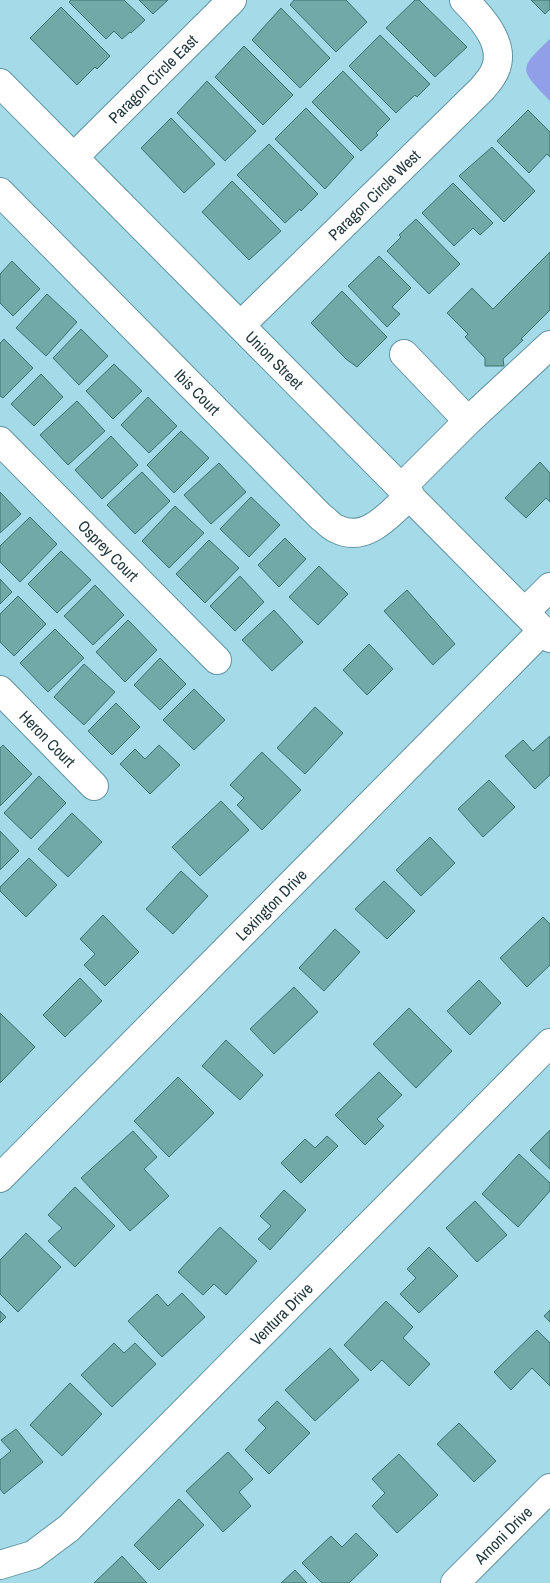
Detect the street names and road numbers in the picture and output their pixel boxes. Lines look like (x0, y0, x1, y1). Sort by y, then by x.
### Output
street label: Paragon Circle East (103, 29, 202, 128)
street label: Paragon Circle West (323, 144, 425, 245)
street label: Union Street (241, 326, 309, 394)
street label: Ibis Court (170, 364, 226, 420)
street label: Osprey Court (73, 515, 144, 586)
street label: Heron Court (15, 705, 81, 772)
street label: Lexington Drive (231, 864, 311, 945)
street label: Ventura Drive (245, 1278, 317, 1350)
street label: Arnoni Drive (469, 1501, 537, 1569)

